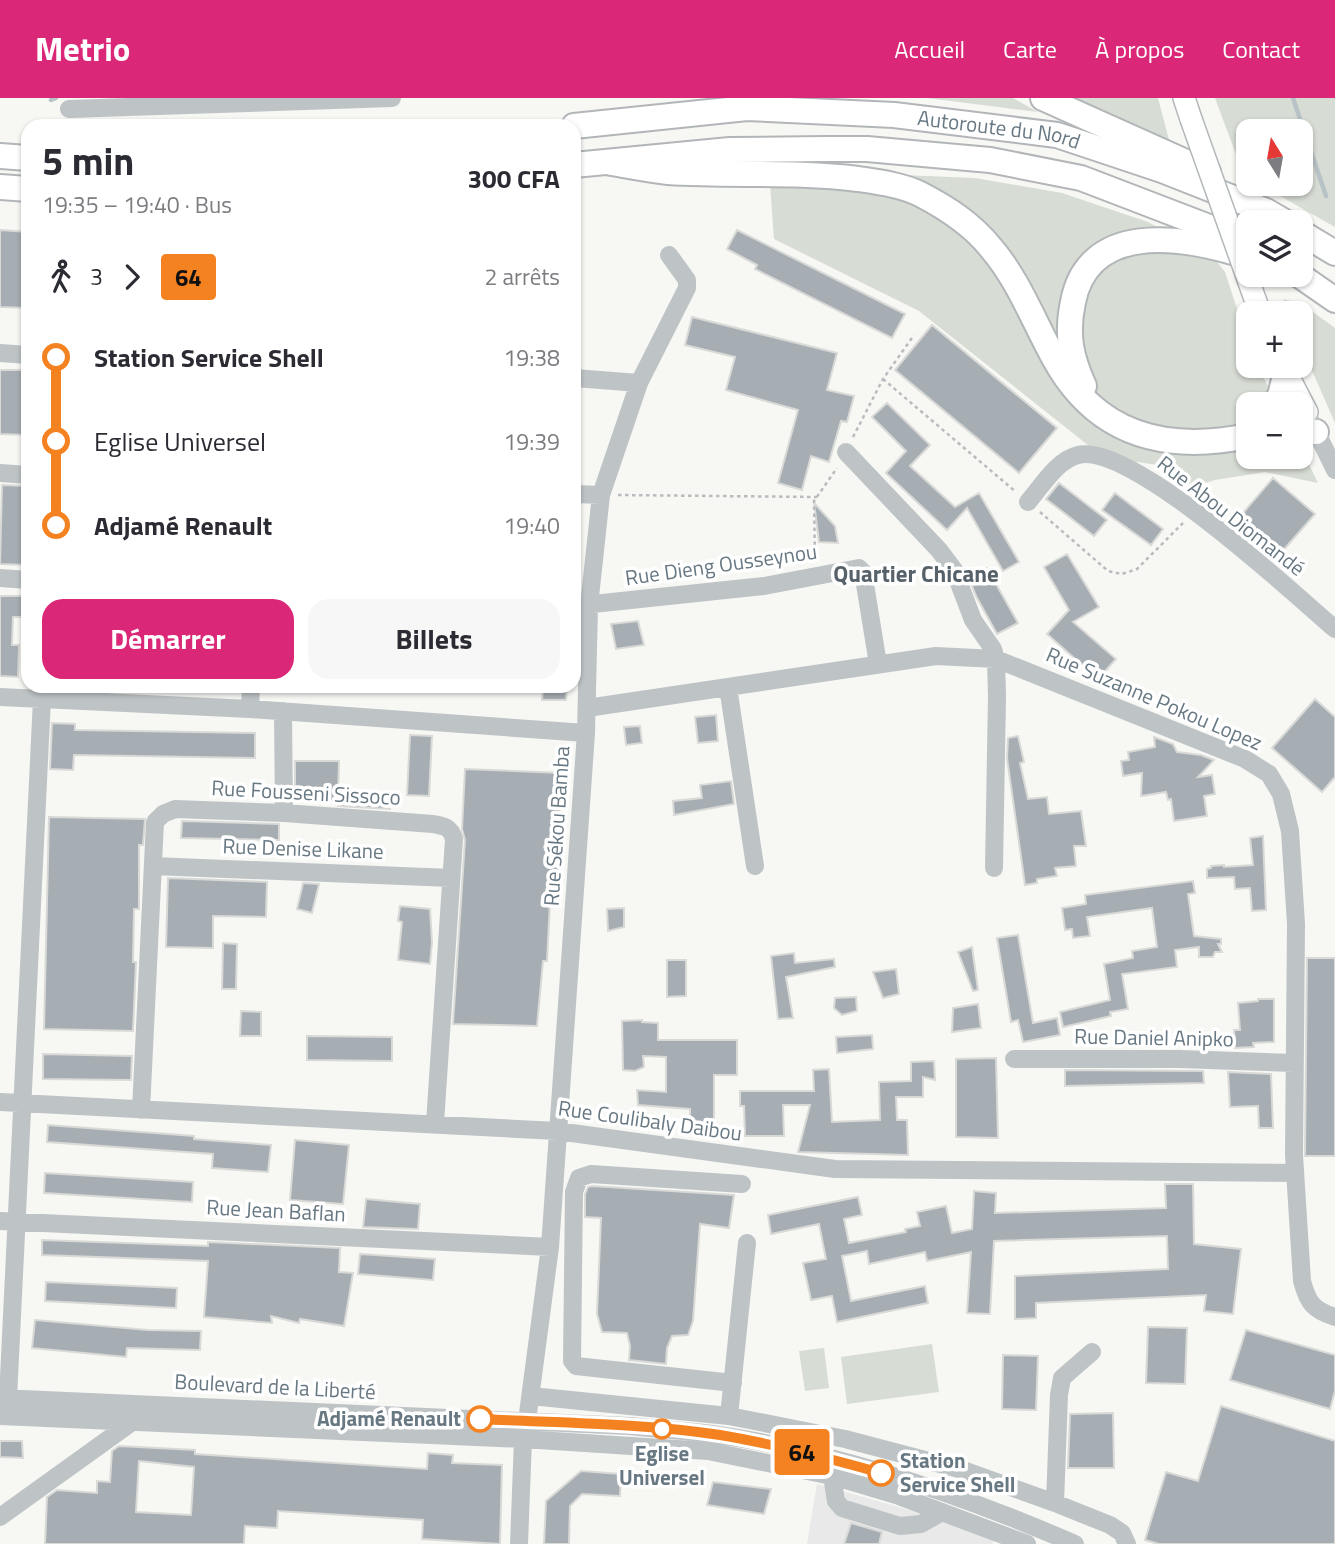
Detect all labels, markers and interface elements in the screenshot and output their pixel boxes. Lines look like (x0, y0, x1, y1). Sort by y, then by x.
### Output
text: Metrio (35, 24, 130, 74)
text: Accueil (894, 31, 965, 67)
text: Carte (1003, 31, 1057, 67)
text: À propos (1095, 31, 1184, 67)
text: Contact (1222, 31, 1300, 67)
street label: Autoroute du Nord (916, 101, 1085, 157)
north arrow (1236, 119, 1312, 196)
map controls (1236, 119, 1313, 469)
text: 5 min (42, 132, 134, 190)
text: 300 CFA (468, 159, 560, 198)
text: 19:35 – 19:40 · Bus (42, 187, 232, 222)
button: layers (1236, 210, 1313, 287)
icon: walk (42, 258, 80, 296)
icon: forward (113, 258, 151, 296)
text: 3 (90, 259, 103, 294)
text: 64 (175, 259, 202, 295)
text: 2 arrêts (485, 259, 560, 294)
button: + (1236, 301, 1313, 378)
text: Station Service Shell (94, 338, 324, 377)
text: 19:38 (503, 340, 560, 375)
button: − (1236, 392, 1313, 469)
text: Eglise Universel (94, 422, 266, 461)
text: 19:39 (503, 424, 560, 459)
street label: Rue Abou Diomandé (1151, 447, 1312, 583)
text: Adjamé Renault (94, 506, 272, 545)
text: 19:40 (503, 508, 560, 543)
street label: Rue Dieng Ousseynou (623, 535, 819, 593)
district label: Quartier Chicane (833, 556, 999, 591)
button: Démarrer (42, 599, 294, 679)
button: Billets (308, 599, 560, 679)
street label: Rue Suzanne Pokou Lopez (1041, 638, 1267, 758)
street label: Rue Sékou Bamba (534, 744, 578, 907)
street label: Rue Fousseni Sissoco (211, 771, 402, 813)
street label: Rue Denise Likane (222, 829, 384, 867)
street label: Rue Daniel Anipko (1074, 1020, 1234, 1054)
street label: Rue Coulibaly Daibou (556, 1091, 744, 1149)
street label: Rue Jean Baflan (206, 1190, 346, 1230)
street label: Boulevard de la Liberté (174, 1365, 377, 1407)
place label: Adjamé Renault (317, 1402, 461, 1434)
marker: Adjamé Renault (467, 1406, 493, 1432)
marker: Eglise Universel (652, 1419, 672, 1439)
line badge: 64 (770, 1429, 834, 1475)
text: 64 (789, 1434, 815, 1470)
place label: Eglise Universel (619, 1437, 705, 1493)
place label: Station Service Shell (900, 1444, 1016, 1500)
marker: Station Service Shell (868, 1460, 894, 1486)

